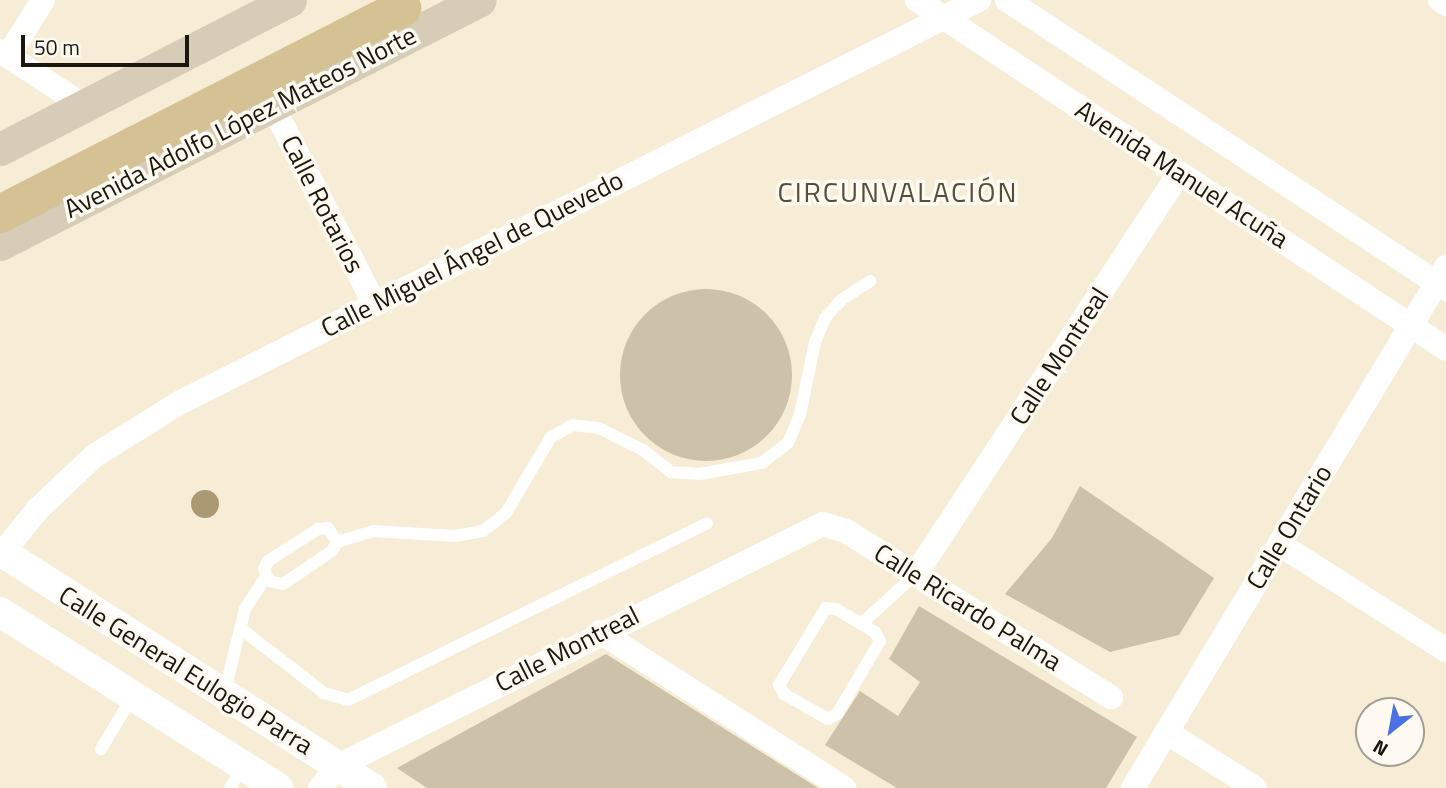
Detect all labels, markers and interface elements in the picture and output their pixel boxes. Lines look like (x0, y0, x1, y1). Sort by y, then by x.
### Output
street label: Avenida Adolfo López Mateos Norte (59, 19, 421, 225)
scale bar (24, 21, 192, 65)
text: 50 m (34, 31, 80, 63)
street label: Avenida Manuel Acuña (1070, 94, 1294, 254)
street label: Calle Rotarios (275, 130, 371, 278)
street label: Calle Miguel Ángel de Quevedo (316, 164, 628, 344)
district label: CIRCUNVALACIÓN (779, 175, 1017, 209)
street label: Calle Montreal (1003, 282, 1115, 430)
street label: Calle Ontario (1240, 459, 1338, 595)
street label: Calle Ricardo Palma (869, 537, 1067, 677)
street label: Calle General Eulogio Parra (53, 579, 319, 761)
street label: Calle Montreal (490, 599, 644, 699)
north arrow (1355, 697, 1425, 767)
text: N (1367, 733, 1393, 765)

